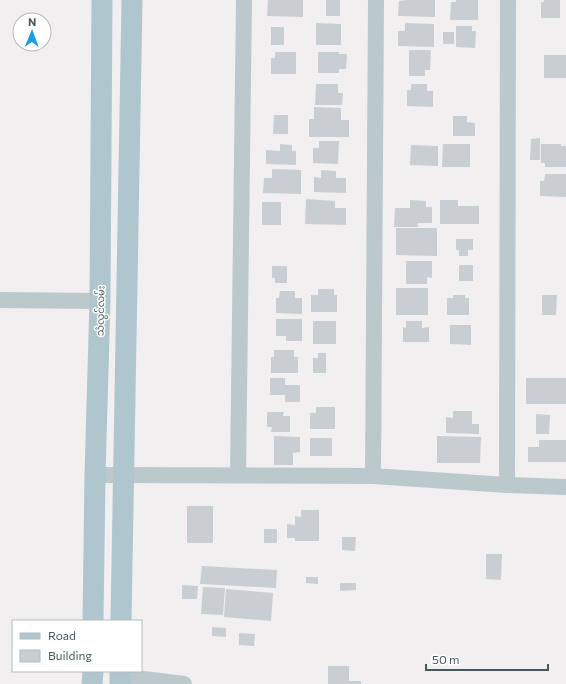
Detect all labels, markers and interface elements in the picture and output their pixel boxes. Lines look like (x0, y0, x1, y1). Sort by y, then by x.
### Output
north arrow (12, 12, 52, 52)
text: N (28, 15, 36, 28)
street label: သံလွင်လမ်း (93, 286, 109, 336)
legend (12, 620, 142, 672)
text: Road (48, 628, 76, 642)
scale bar (426, 646, 548, 672)
text: Building (48, 648, 92, 662)
text: 50 m (432, 652, 460, 666)

